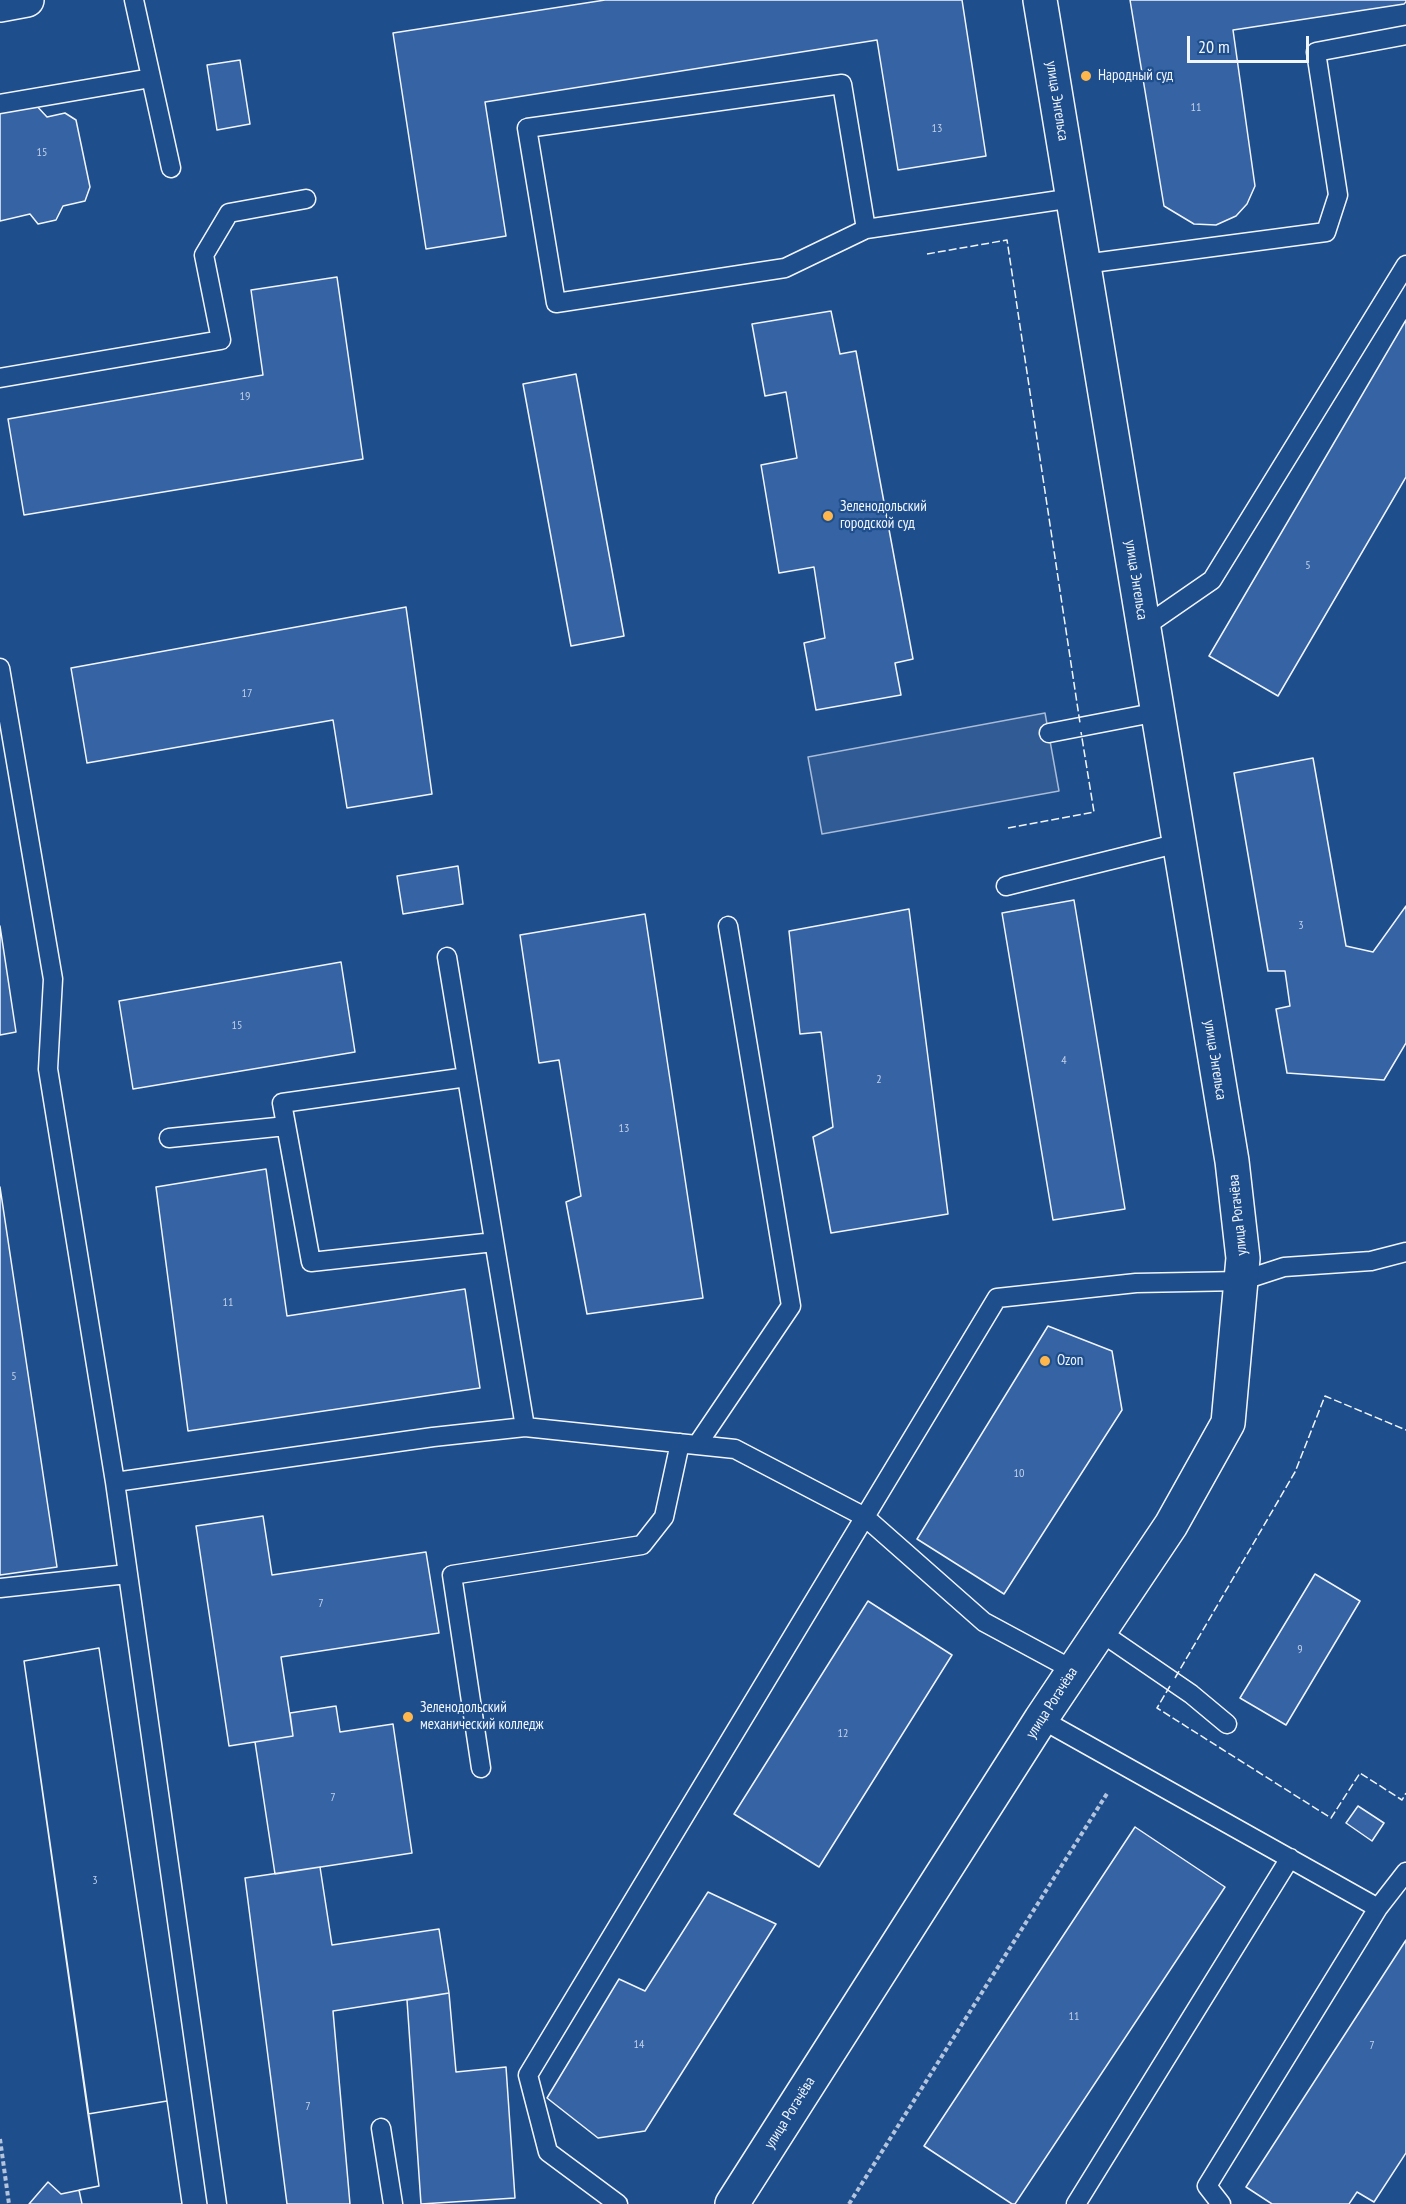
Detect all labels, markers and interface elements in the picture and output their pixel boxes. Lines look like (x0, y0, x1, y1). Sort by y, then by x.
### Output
scale bar (1190, 24, 1312, 62)
text: 20 m (1198, 35, 1230, 58)
street label: улица Энгельса (1042, 60, 1072, 142)
place label: Народный суд (1098, 67, 1173, 85)
marker: Народный суд (1079, 69, 1093, 83)
house number: 11 (1191, 101, 1201, 115)
house number: 13 (932, 122, 942, 136)
house number: 15 (37, 146, 47, 160)
house number: 19 (240, 390, 250, 404)
place label: Зеленодольский городской суд (840, 498, 927, 533)
marker: Зеленодольский городской суд (821, 509, 835, 523)
street label: улица Энгельса (1121, 539, 1151, 621)
house number: 5 (1305, 559, 1311, 573)
house number: 17 (242, 687, 252, 701)
house number: 3 (1298, 919, 1304, 933)
house number: 15 (232, 1019, 242, 1033)
street label: улица Энгельса (1200, 1019, 1230, 1101)
house number: 4 (1061, 1054, 1067, 1068)
house number: 2 (876, 1073, 882, 1087)
house number: 13 (619, 1122, 629, 1136)
street label: улица Рогачёва (1225, 1174, 1251, 1256)
house number: 11 (223, 1296, 233, 1310)
place label: Ozon (1057, 1352, 1083, 1370)
marker: Ozon (1038, 1354, 1052, 1368)
house number: 5 (11, 1370, 17, 1384)
house number: 10 (1014, 1467, 1024, 1481)
house number: 7 (318, 1597, 324, 1611)
house number: 9 (1297, 1643, 1303, 1657)
street label: улица Рогачёва (1022, 1664, 1082, 1742)
place label: Зеленодольский механический колледж (420, 1699, 544, 1734)
marker: Зеленодольский механический колледж (401, 1710, 415, 1724)
house number: 12 (838, 1727, 848, 1741)
house number: 7 (330, 1791, 336, 1805)
house number: 3 (92, 1874, 98, 1888)
house number: 11 (1069, 2010, 1079, 2024)
house number: 14 (634, 2038, 644, 2052)
house number: 7 (1369, 2039, 1375, 2053)
street label: улица Рогачёва (761, 2074, 819, 2152)
house number: 7 (305, 2100, 311, 2114)

